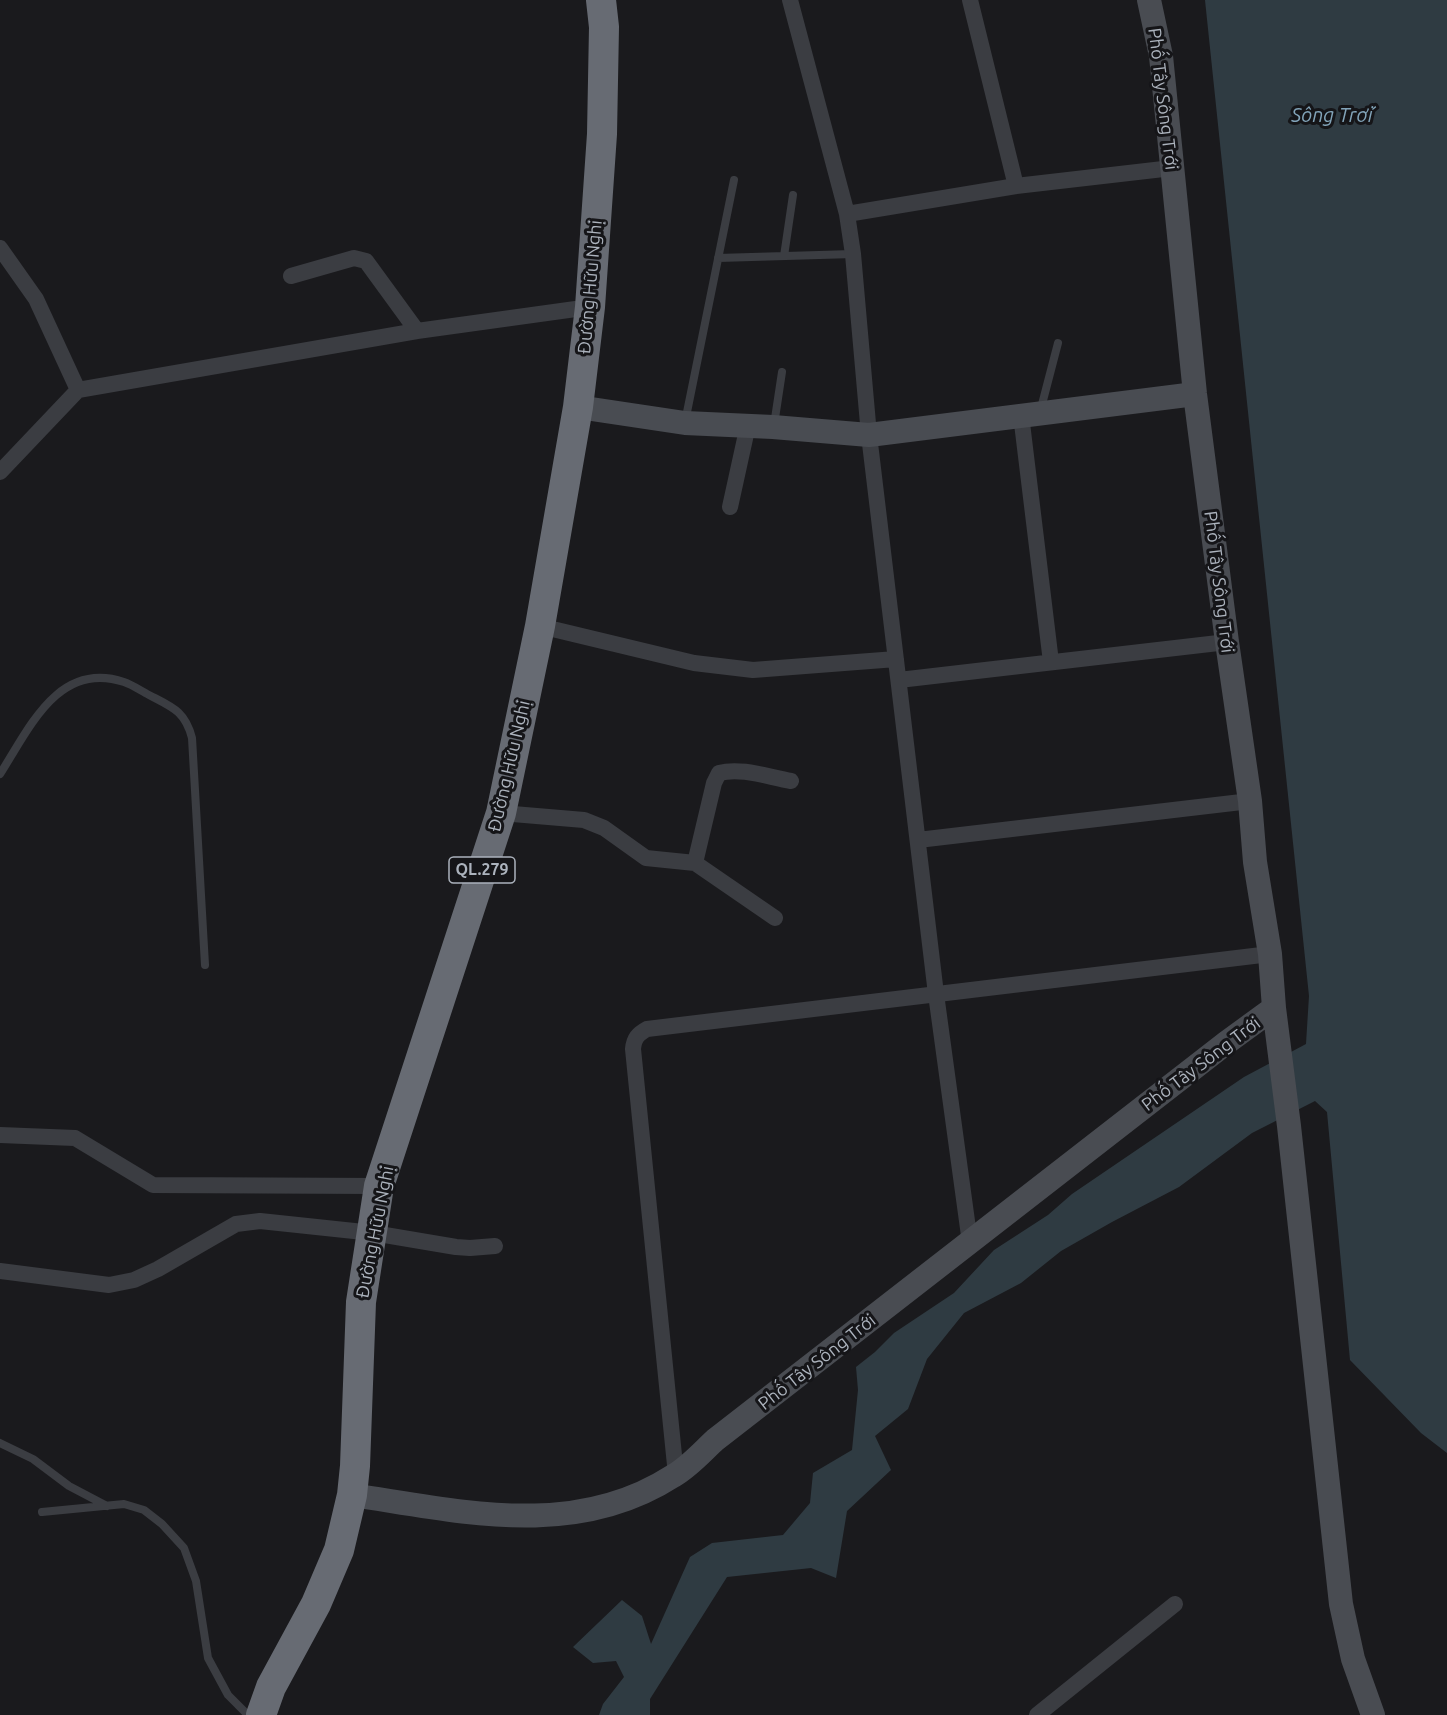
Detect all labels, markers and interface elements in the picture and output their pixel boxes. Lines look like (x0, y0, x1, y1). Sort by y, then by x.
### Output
street label: Phố Tây Sông Trới (1144, 27, 1182, 171)
water label: Sông Trới (1291, 103, 1373, 127)
street label: Đường Hữu Nghị (573, 219, 607, 355)
street label: Phố Tây Sông Trới (1200, 510, 1238, 654)
street label: Đường Hữu Nghị (483, 698, 535, 834)
road number: QL.279 (449, 857, 515, 883)
street label: Phố Tây Sông Trới (1137, 1012, 1265, 1116)
street label: Đường Hữu Nghị (352, 1164, 398, 1300)
street label: Phố Tây Sông Trới (754, 1309, 880, 1415)

